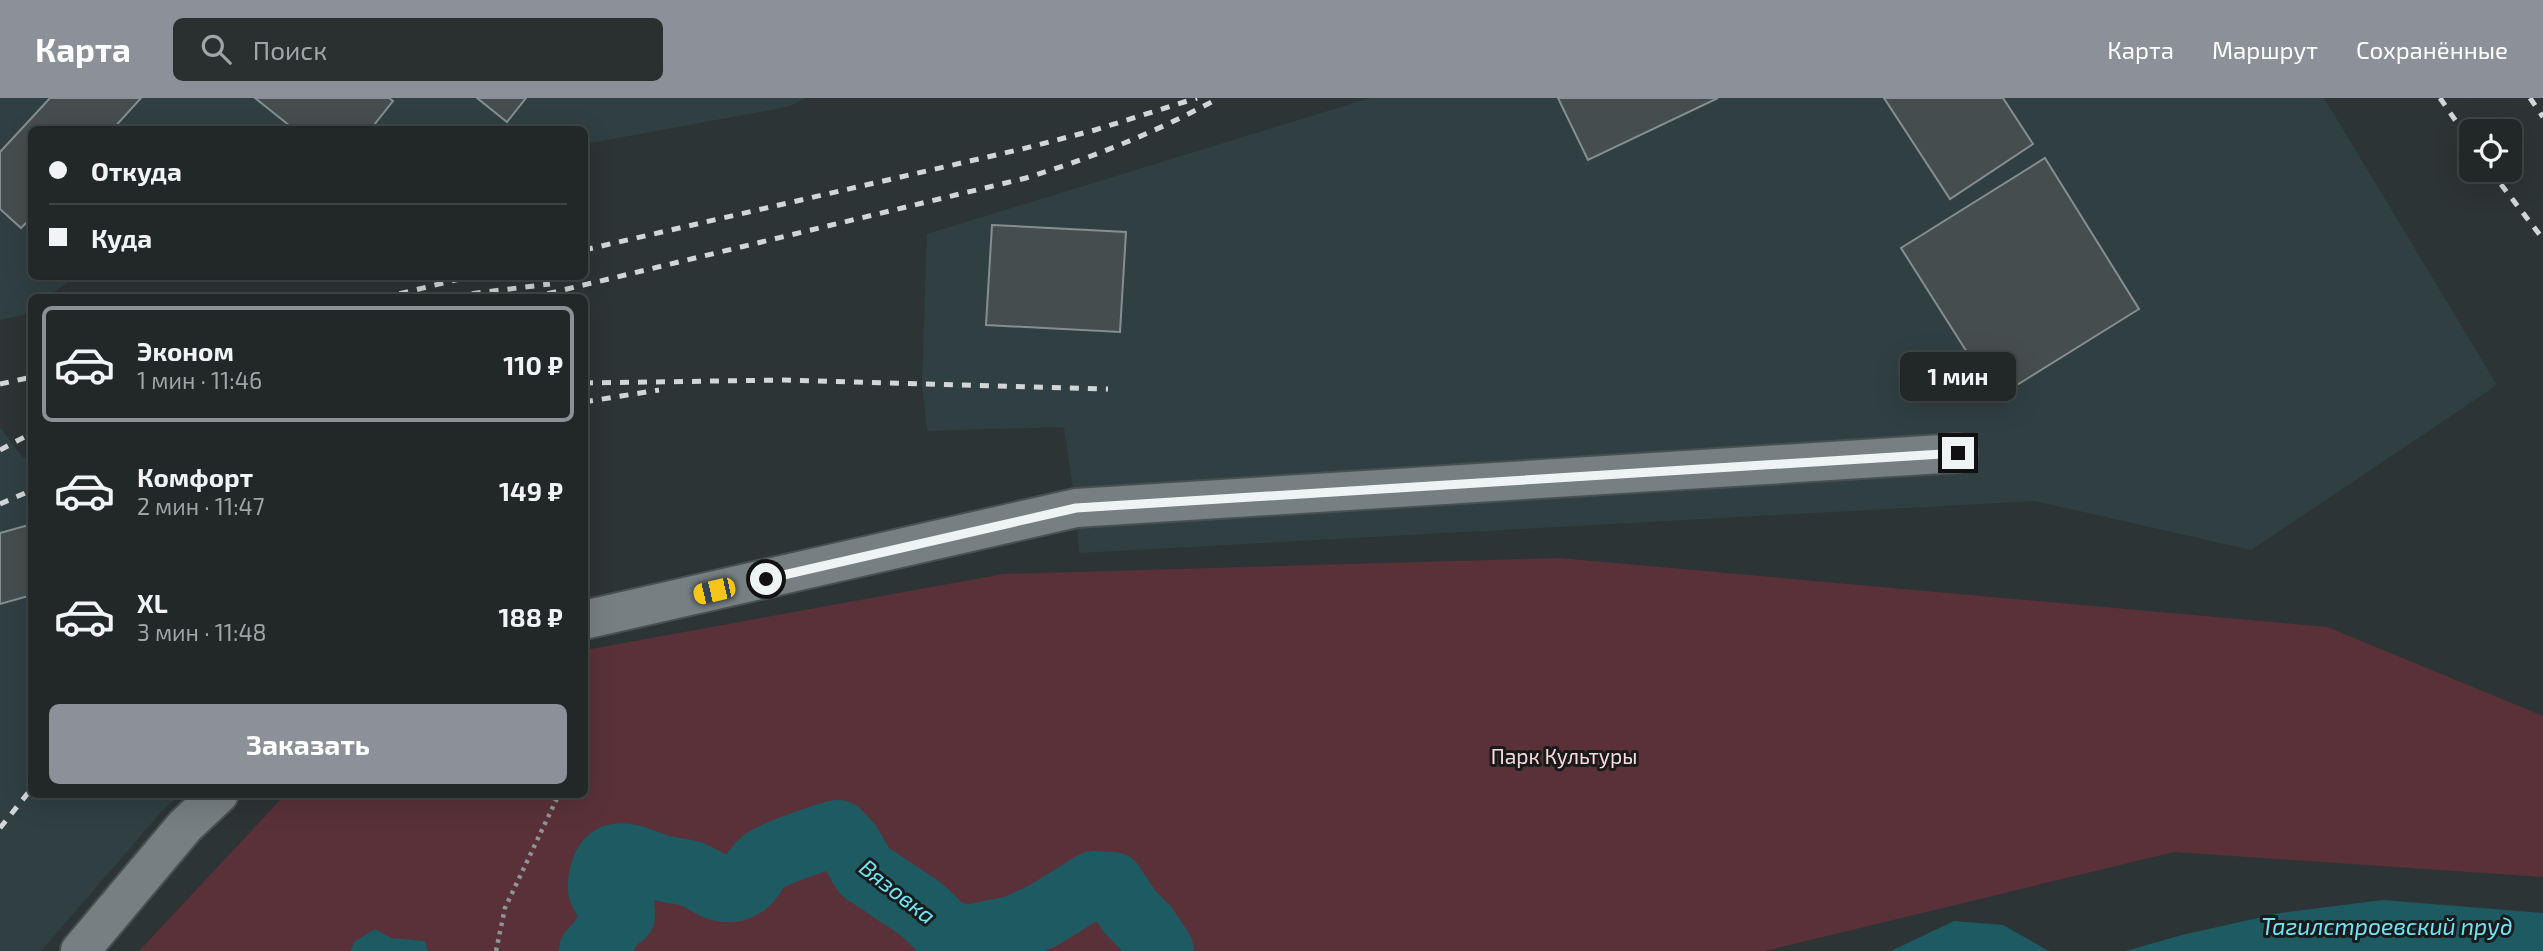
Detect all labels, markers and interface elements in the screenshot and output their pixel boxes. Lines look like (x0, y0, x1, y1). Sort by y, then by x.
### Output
search box (173, 18, 663, 81)
text: Карта (35, 29, 131, 69)
icon: search (197, 30, 235, 68)
text: Поиск (253, 34, 327, 65)
text: Карта (2107, 35, 2174, 64)
text: Маршрут (2212, 35, 2318, 64)
text: Сохранённые (2356, 35, 2508, 64)
map controls (2459, 119, 2522, 182)
button: locate (2459, 119, 2522, 182)
text: Откуда (91, 155, 182, 186)
text: Куда (91, 222, 152, 253)
icon: car (53, 333, 116, 396)
text: Эконом (137, 335, 234, 366)
text: 110 ₽ (503, 349, 563, 380)
callout: 1 мин (1900, 352, 2016, 400)
text: 1 мин (1928, 362, 1988, 390)
text: 1 мин · 11:46 (137, 366, 262, 394)
route end (1942, 437, 1974, 469)
icon: car (53, 459, 116, 522)
text: Комфорт (137, 461, 253, 492)
text: 149 ₽ (499, 475, 563, 506)
text: 2 мин · 11:47 (137, 492, 265, 520)
route start (750, 563, 782, 595)
car (692, 576, 737, 606)
icon: car (53, 585, 116, 648)
text: XL (137, 587, 168, 618)
text: 188 ₽ (498, 601, 563, 632)
text: 3 мин · 11:48 (137, 618, 267, 646)
button: Заказать (49, 704, 567, 784)
park label: Парк Культуры (1491, 743, 1637, 769)
water label: Вязовка (854, 853, 942, 929)
water label: Тагилстроевский пруд (2261, 912, 2513, 940)

